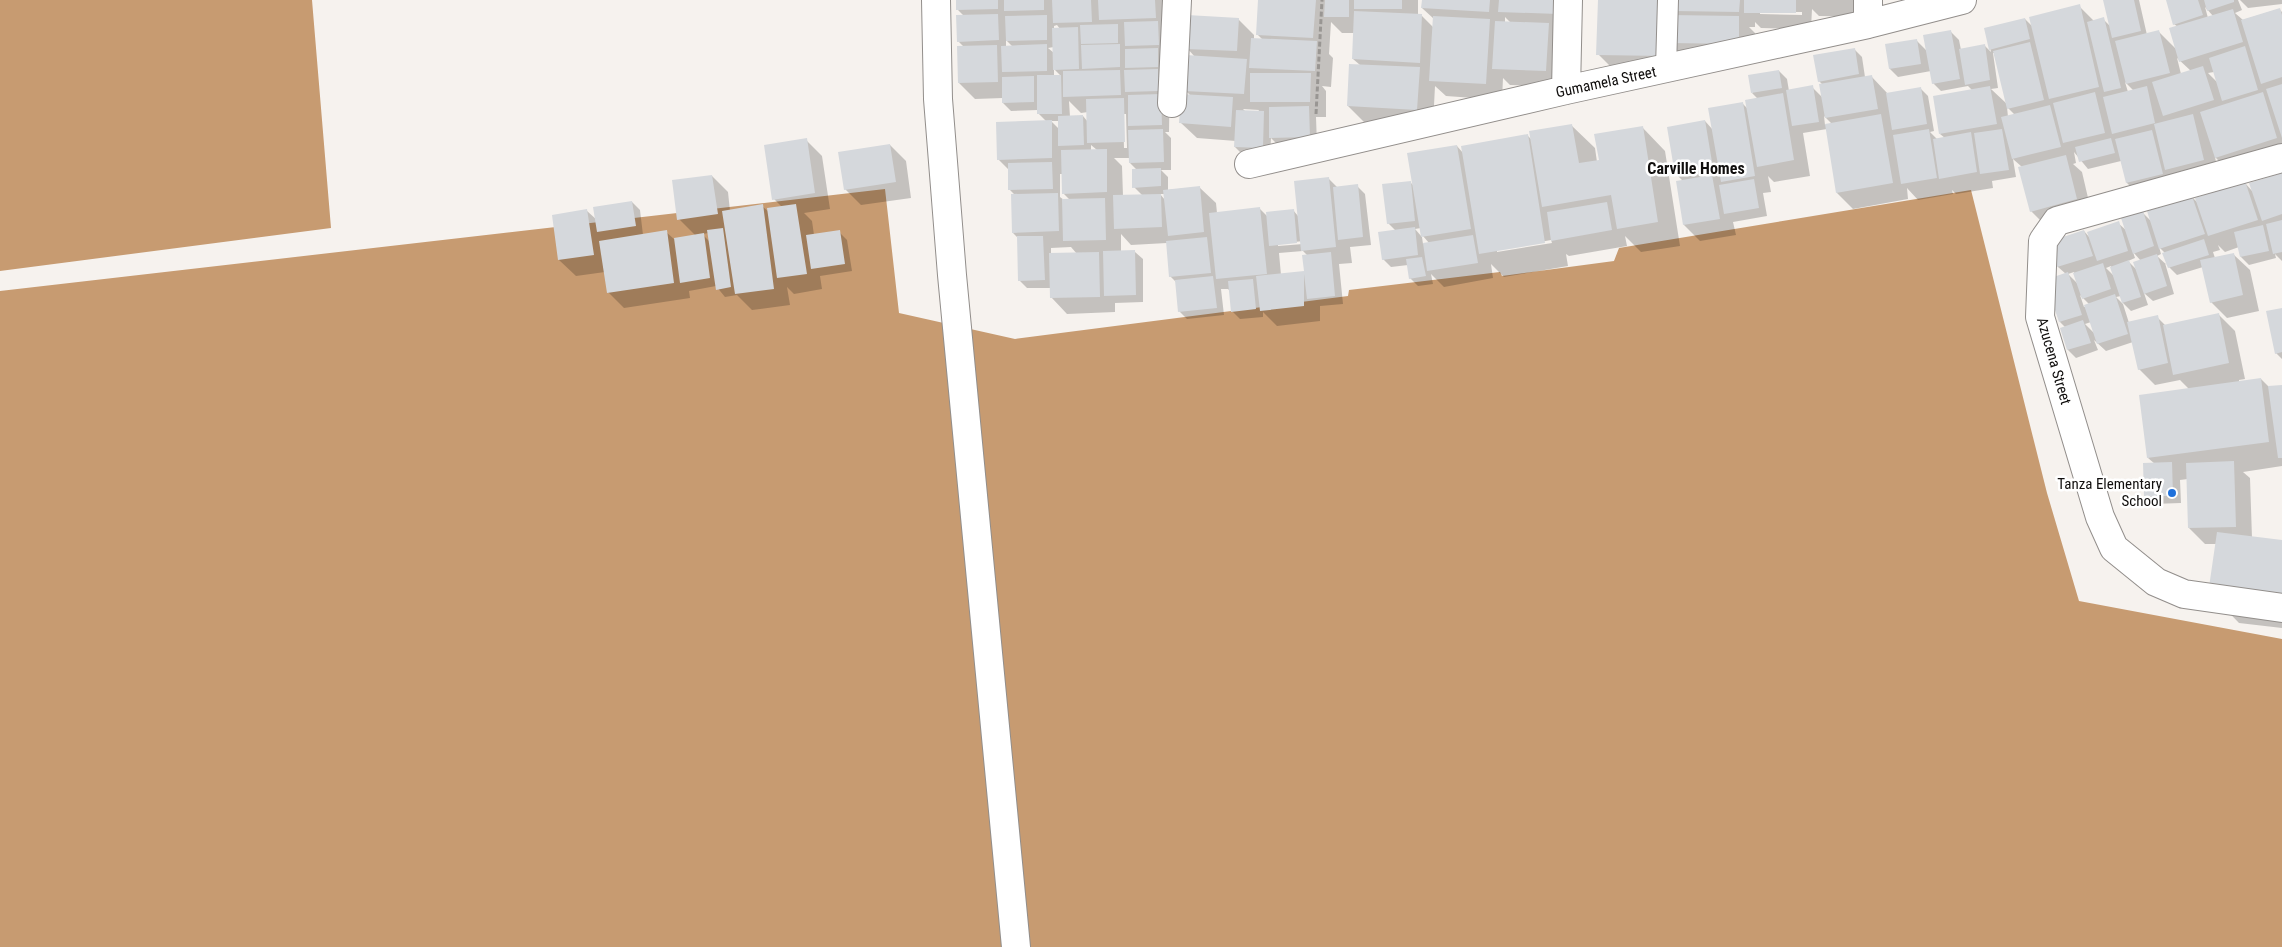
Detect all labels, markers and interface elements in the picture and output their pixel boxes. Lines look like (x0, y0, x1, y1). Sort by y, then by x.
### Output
street label: Gumamela Street (1554, 63, 1658, 101)
district label: Carville Homes (1647, 159, 1745, 178)
street label: Azucena Street (2033, 315, 2075, 407)
place label: Tanza Elementary School (2057, 475, 2162, 510)
marker: Tanza Elementary School (2166, 487, 2178, 499)

